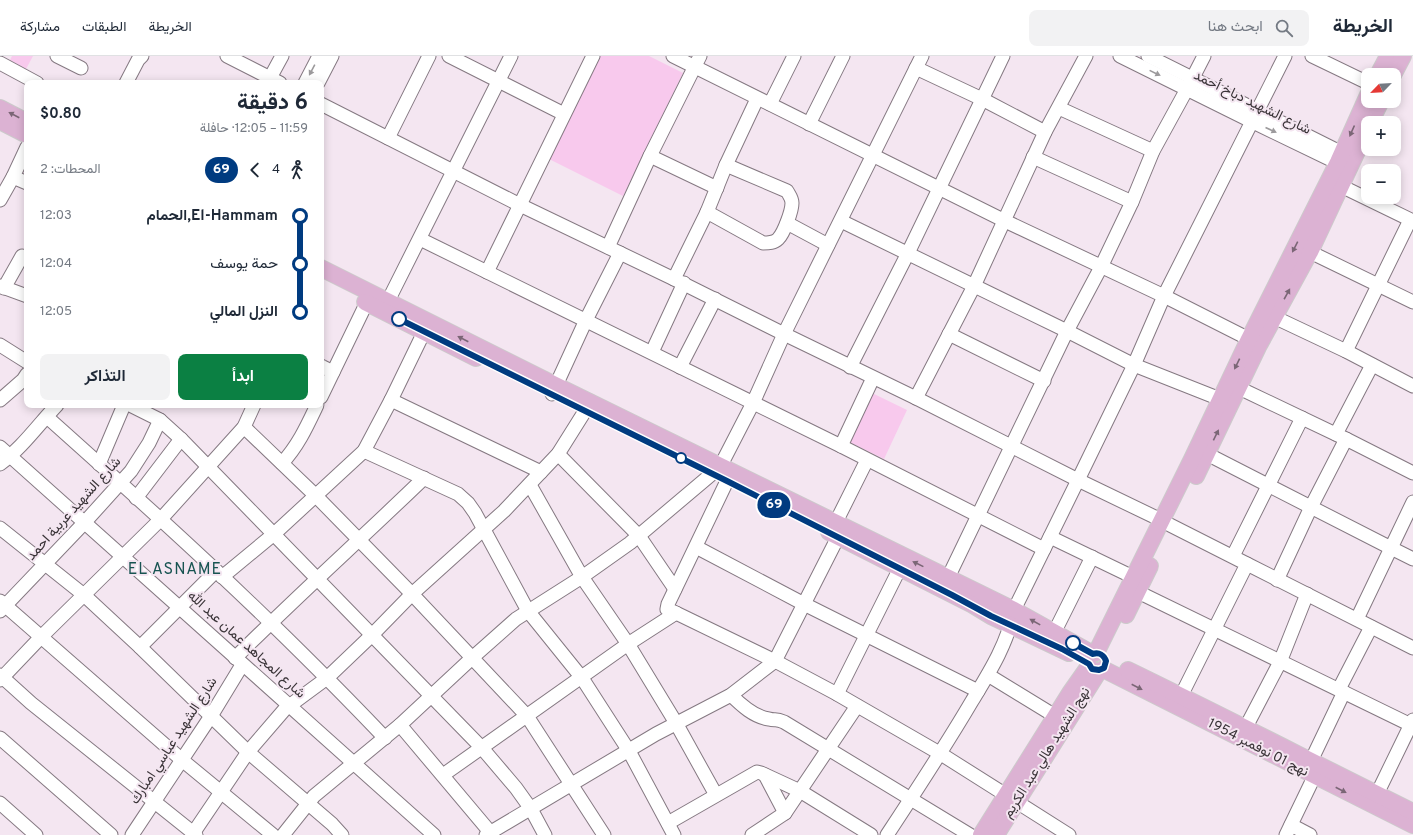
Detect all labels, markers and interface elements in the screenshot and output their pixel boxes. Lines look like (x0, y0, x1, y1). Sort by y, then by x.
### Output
search box (1029, 10, 1309, 46)
text: الخريطة (1333, 15, 1393, 39)
icon: search (1273, 17, 1295, 39)
text: ابحث هنا (1208, 18, 1263, 37)
text: مشاركة (20, 19, 60, 36)
text: الطبقات (82, 19, 126, 36)
text: الخريطة (148, 19, 192, 36)
one-way arrow (309, 64, 316, 75)
street label: شارع الشهيد دباخ أحمد (1190, 67, 1314, 140)
north arrow (1361, 68, 1401, 108)
map controls (1361, 68, 1401, 204)
one-way arrow (1149, 70, 1160, 76)
text: 6 دقيقة (237, 90, 308, 117)
text: $0.80 (40, 105, 82, 124)
one-way arrow (8, 112, 19, 118)
button: + (1361, 116, 1401, 156)
text: 11:59 – 12:05 · حافلة (200, 121, 308, 137)
one-way arrow (1349, 125, 1355, 136)
one-way arrow (1266, 128, 1278, 134)
icon: back (244, 159, 266, 181)
icon: walk (286, 159, 308, 181)
text: 69 (213, 161, 230, 178)
text: المحطات: 2 (40, 162, 101, 178)
text: 4 (272, 162, 280, 178)
button: − (1361, 164, 1401, 204)
text: El-Hammam,الحمام (147, 207, 278, 226)
text: 12:03 (40, 208, 72, 224)
one-way arrow (1292, 242, 1298, 253)
text: حمة يوسف (210, 255, 278, 274)
text: 12:04 (40, 256, 72, 272)
one-way arrow (1284, 288, 1290, 300)
text: النزل المالي (210, 303, 278, 322)
text: 12:05 (40, 304, 72, 320)
unlabelled marker (391, 311, 407, 327)
one-way arrow (457, 335, 469, 342)
button: التذاكر (40, 354, 170, 400)
button: ابدأ (178, 354, 308, 400)
one-way arrow (1234, 358, 1240, 369)
one-way arrow (1213, 429, 1219, 441)
unlabelled marker (675, 452, 687, 464)
street label: شارع الشهيد عربية احمد (23, 454, 126, 565)
line badge: 69 (756, 492, 792, 518)
text: 69 (765, 496, 783, 513)
district label: EL ASNAME (128, 560, 222, 580)
one-way arrow (912, 561, 924, 567)
street label: شارع المجاهد عمان عبد الله (183, 587, 309, 703)
one-way arrow (1029, 618, 1040, 625)
unlabelled marker (1065, 635, 1081, 651)
street label: شارع الشهيد عباسي امبارك (127, 674, 223, 809)
street label: نهج الشهيد هالي عبد الكريم (1000, 684, 1096, 823)
one-way arrow (1132, 684, 1143, 690)
street label: نهج 01 نوفمبر 1954 (1204, 715, 1311, 782)
one-way arrow (1335, 787, 1346, 793)

